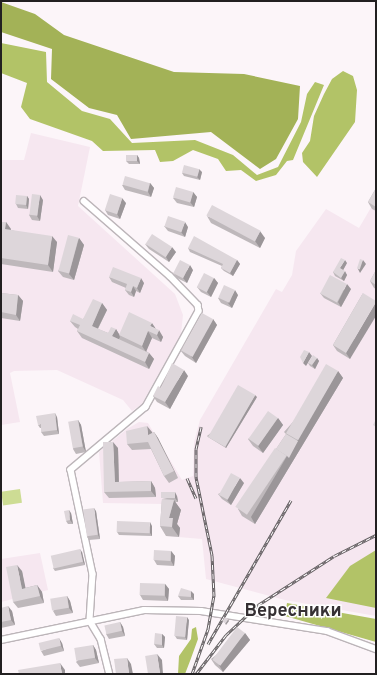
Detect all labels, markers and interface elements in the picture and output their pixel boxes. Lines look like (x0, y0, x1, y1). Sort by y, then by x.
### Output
district label: Вересники (244, 601, 342, 623)

